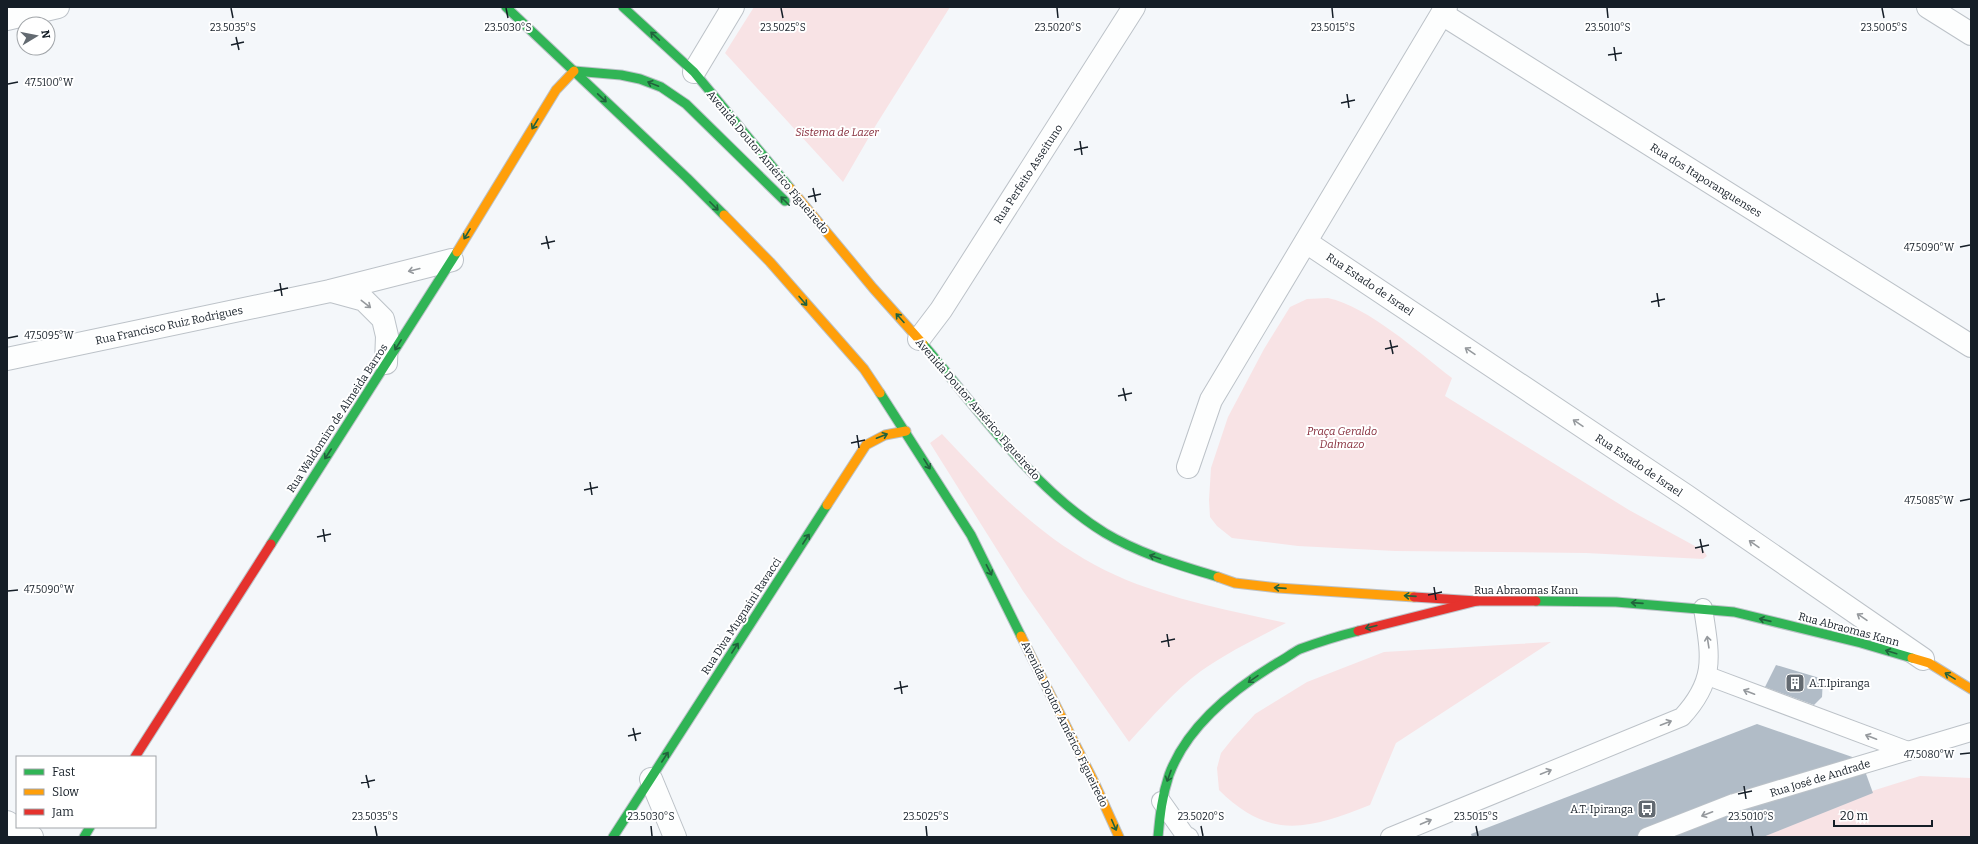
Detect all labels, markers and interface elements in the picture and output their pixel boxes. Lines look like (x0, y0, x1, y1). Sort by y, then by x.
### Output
north arrow (16, 16, 56, 56)
text: 23.5035°S (210, 22, 256, 34)
text: 23.5030°S (485, 22, 531, 34)
text: 23.5025°S (760, 22, 806, 34)
text: 23.5020°S (1035, 22, 1081, 34)
text: 23.5015°S (1311, 22, 1355, 34)
text: 23.5010°S (1585, 22, 1631, 34)
text: 23.5005°S (1861, 22, 1907, 34)
text: N (38, 29, 53, 40)
one-way arrow (650, 31, 660, 41)
text: 47.5100°W (25, 77, 74, 89)
one-way arrow (647, 80, 659, 88)
street label: Avenida Doutor Américo Figueiredo (704, 88, 831, 237)
one-way arrow (597, 93, 607, 103)
one-way arrow (531, 118, 539, 129)
street label: Rua Perfeito Asseituno (991, 122, 1065, 226)
park label: Sistema de Lazer (795, 126, 879, 139)
street label: Rua dos Itaporanguenses (1648, 141, 1764, 220)
one-way arrow (780, 196, 790, 206)
one-way arrow (709, 201, 719, 211)
one-way arrow (463, 228, 471, 240)
text: 47.5090°W (1904, 242, 1955, 254)
street label: Rua Estado de Israel (1324, 250, 1416, 318)
one-way arrow (408, 266, 421, 274)
one-way arrow (799, 295, 808, 306)
one-way arrow (361, 299, 372, 308)
street label: Rua Francisco Ruiz Rodrigues (94, 304, 244, 347)
one-way arrow (895, 313, 905, 323)
text: 47.5095°W (24, 330, 74, 342)
street label: Avenida Doutor Américo Figueiredo (913, 336, 1043, 483)
one-way arrow (394, 339, 402, 350)
street label: Rua Waldomiro de Almeida Barros (284, 341, 391, 495)
one-way arrow (1464, 347, 1475, 355)
one-way arrow (1572, 419, 1583, 427)
park label: Praça Geraldo Dalmazo (1307, 425, 1377, 451)
one-way arrow (875, 431, 887, 439)
street label: Rua Estado de Israel (1593, 431, 1685, 499)
one-way arrow (324, 448, 332, 459)
one-way arrow (923, 458, 931, 470)
text: 47.5085°W (1904, 495, 1955, 507)
one-way arrow (802, 533, 810, 545)
one-way arrow (1749, 540, 1760, 548)
one-way arrow (1148, 553, 1161, 560)
street label: Rua Diva Mugnaini Ravacci (699, 555, 784, 677)
one-way arrow (985, 564, 993, 576)
text: 47.5090°W (24, 584, 75, 596)
one-way arrow (1274, 584, 1287, 591)
street label: Rua Abraomas Kann (1474, 584, 1578, 597)
one-way arrow (1404, 593, 1417, 600)
one-way arrow (1631, 600, 1644, 607)
street label: Rua Abraomas Kann (1797, 610, 1901, 649)
one-way arrow (1856, 613, 1867, 621)
one-way arrow (1759, 615, 1772, 623)
one-way arrow (1365, 624, 1378, 631)
one-way arrow (1704, 636, 1712, 649)
street label: Avenida Doutor Américo Figueiredo (1019, 639, 1111, 809)
one-way arrow (731, 643, 739, 654)
one-way arrow (1885, 648, 1898, 655)
building icon: A.T.Ipiranga (1784, 672, 1806, 694)
one-way arrow (1945, 672, 1956, 680)
one-way arrow (1248, 675, 1259, 683)
place label: A.T.Ipiranga (1809, 677, 1870, 690)
one-way arrow (1744, 687, 1756, 695)
one-way arrow (1660, 719, 1672, 727)
one-way arrow (1866, 733, 1878, 741)
text: 47.5080°W (1904, 749, 1955, 761)
one-way arrow (661, 752, 669, 763)
legend (16, 756, 156, 828)
street label: Rua José de Andrade (1768, 757, 1872, 800)
text: Fast (52, 765, 76, 779)
one-way arrow (1539, 768, 1551, 776)
one-way arrow (1165, 769, 1173, 781)
text: Slow (52, 785, 79, 799)
bus stop icon: A.T. Ipiranga (1636, 798, 1658, 820)
scale bar (1834, 802, 1932, 828)
place label: A.T. Ipiranga (1570, 803, 1633, 816)
text: Jam (51, 805, 74, 819)
text: 20 m (1840, 809, 1869, 823)
text: 23.5035°S (352, 811, 398, 823)
text: 23.5030°S (628, 811, 674, 823)
text: 23.5025°S (903, 811, 949, 823)
text: 23.5020°S (1178, 811, 1224, 823)
text: 23.5015°S (1454, 811, 1498, 823)
one-way arrow (1701, 811, 1713, 819)
text: 23.5010°S (1728, 811, 1774, 823)
one-way arrow (1419, 818, 1431, 825)
one-way arrow (1110, 819, 1118, 831)

